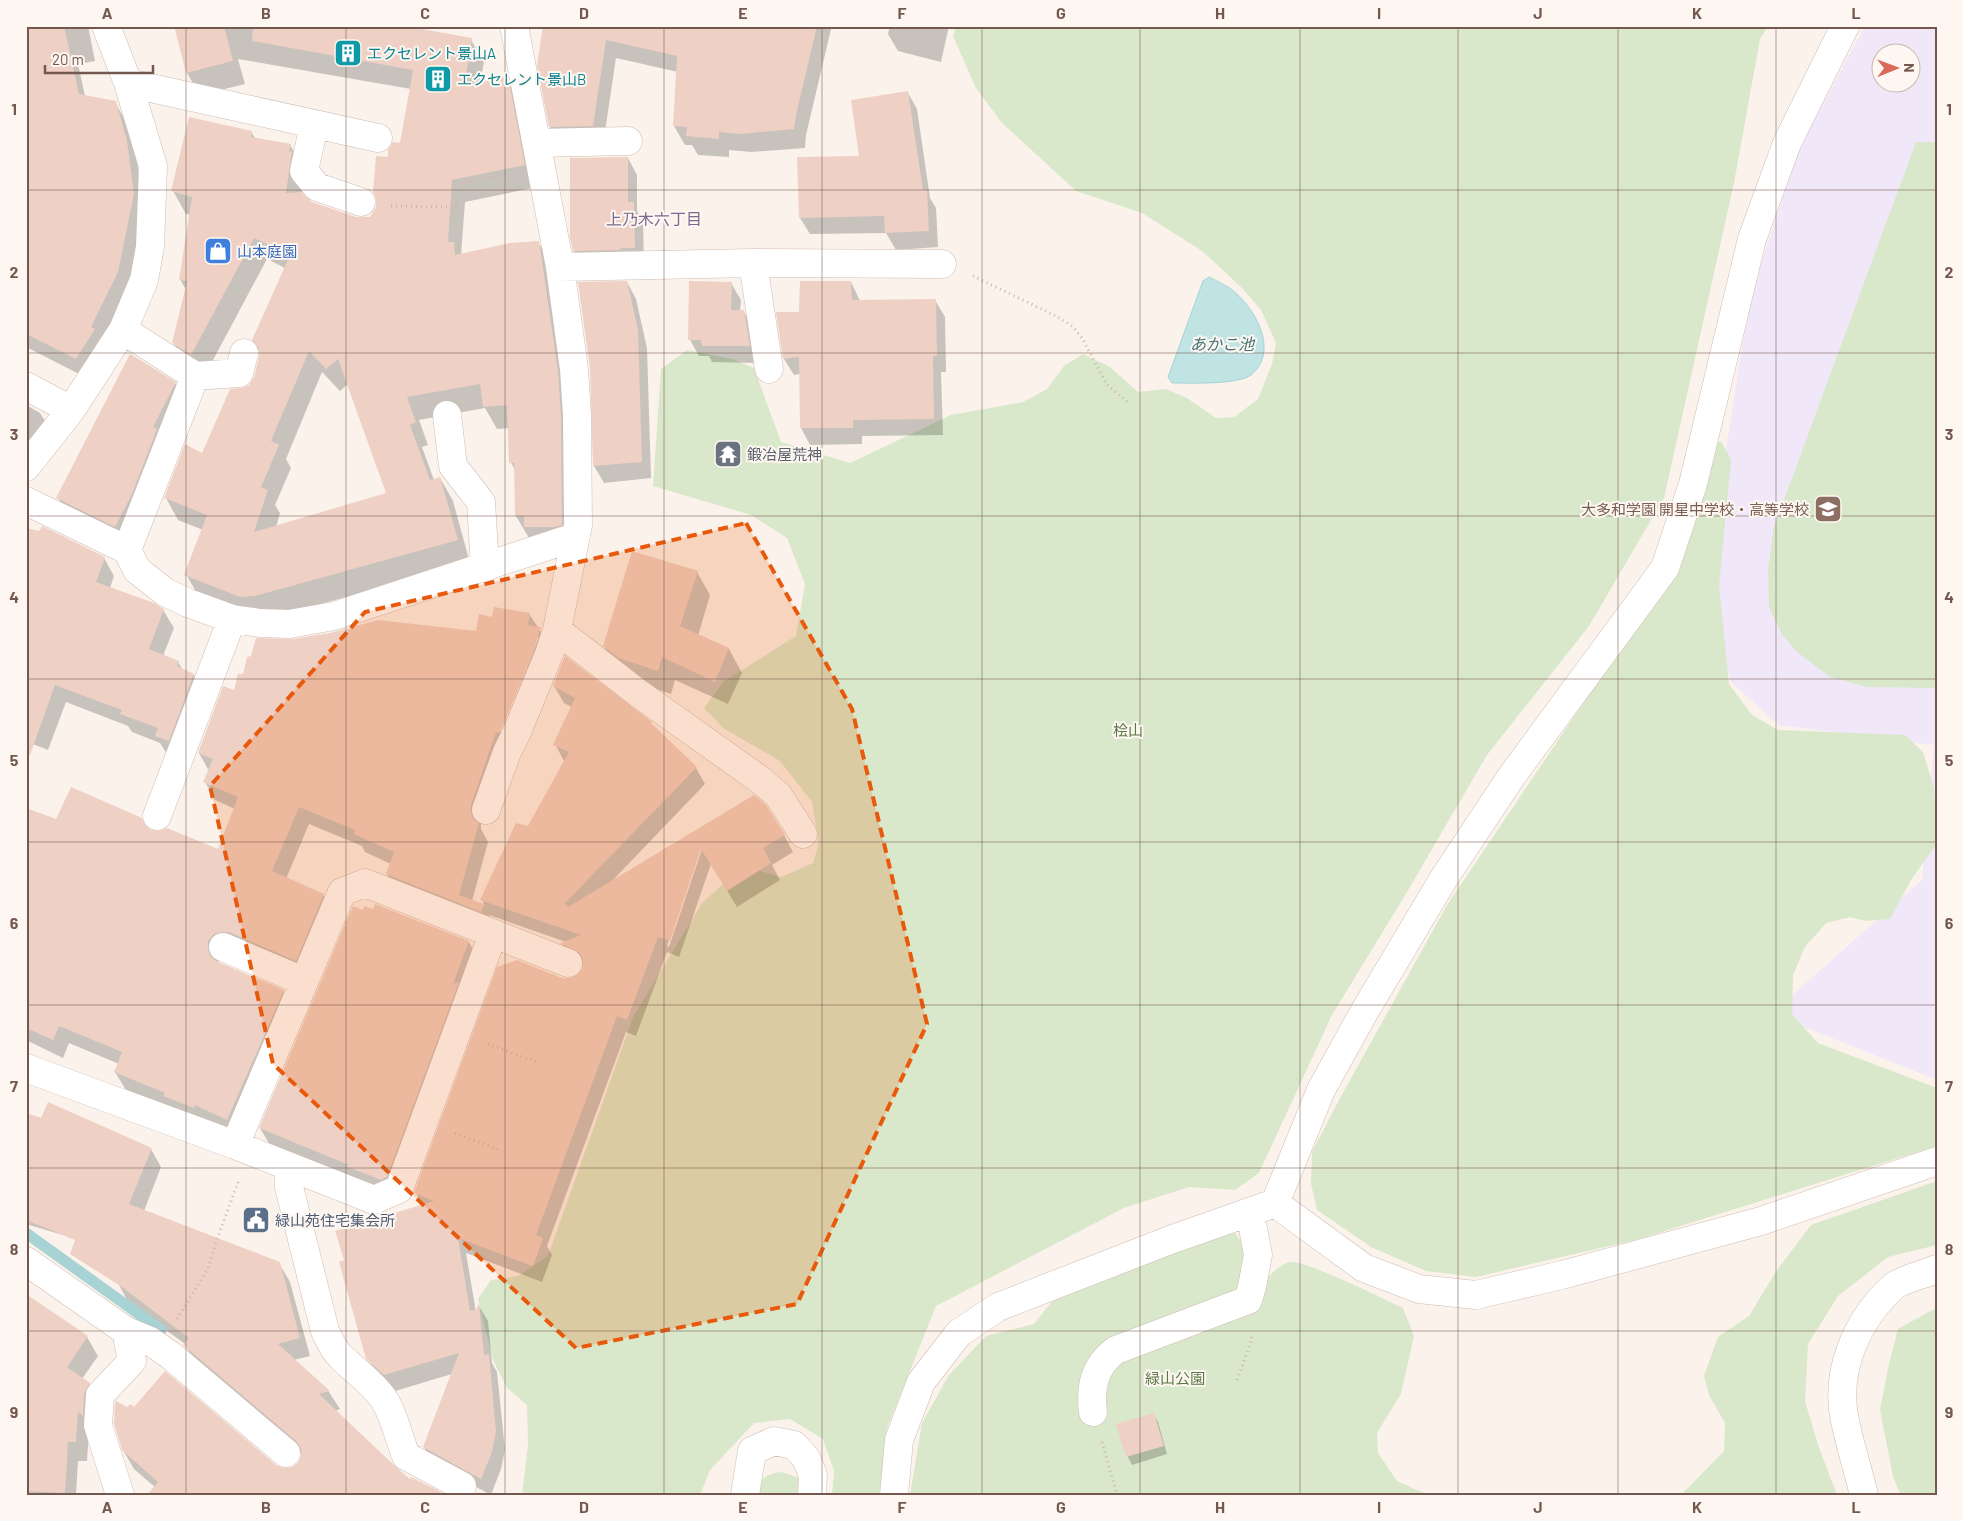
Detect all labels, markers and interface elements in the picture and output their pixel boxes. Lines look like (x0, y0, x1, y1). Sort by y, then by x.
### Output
text: A (102, 3, 113, 22)
text: B (261, 3, 271, 22)
text: C (420, 3, 430, 22)
text: D (579, 3, 589, 22)
text: E (738, 3, 748, 22)
text: F (898, 3, 907, 22)
text: G (1056, 3, 1066, 22)
text: H (1215, 3, 1225, 22)
text: I (1377, 3, 1381, 22)
text: J (1533, 3, 1543, 22)
text: K (1692, 3, 1702, 22)
text: L (1851, 3, 1861, 22)
building icon: エクセレント景山A (333, 38, 363, 68)
scale bar (45, 42, 152, 74)
north arrow (1870, 42, 1920, 92)
place label: エクセレント景山A (367, 44, 496, 62)
text: 20 m (52, 50, 84, 68)
text: N (1901, 63, 1918, 73)
building icon: エクセレント景山B (423, 64, 453, 94)
place label: エクセレント景山B (457, 70, 586, 88)
text: 1 (11, 99, 17, 118)
text: 1 (1946, 99, 1952, 118)
district label: 上乃木六丁目 (606, 209, 702, 228)
shop icon: 山本庭園 (203, 236, 233, 266)
place label: 山本庭園 (237, 242, 297, 260)
text: 2 (10, 262, 19, 281)
text: 2 (1945, 262, 1954, 281)
water label: あかこ池 (1190, 334, 1256, 353)
text: 3 (10, 424, 18, 443)
text: 3 (1945, 424, 1953, 443)
temple icon: 鍛冶屋荒神 (713, 439, 743, 469)
place label: 鍛冶屋荒神 (747, 445, 822, 463)
school or university icon: 大多和学園 開星中学校・高等学校 (1813, 494, 1843, 524)
place label: 大多和学園 開星中学校・高等学校 (1581, 500, 1809, 518)
text: 4 (9, 587, 19, 606)
text: 4 (1944, 587, 1954, 606)
park label: 桧山 (1113, 721, 1143, 739)
text: 5 (10, 750, 19, 769)
text: 5 (1945, 750, 1954, 769)
text: 6 (10, 913, 19, 932)
text: 6 (1945, 913, 1954, 932)
text: 7 (10, 1076, 18, 1095)
text: 7 (1945, 1076, 1953, 1095)
public building icon: 緑山苑住宅集会所 (241, 1205, 271, 1235)
place label: 緑山苑住宅集会所 (275, 1211, 395, 1229)
text: 8 (10, 1239, 19, 1258)
text: 8 (1945, 1239, 1954, 1258)
park label: 緑山公園 (1145, 1369, 1205, 1387)
text: 9 (10, 1402, 18, 1421)
text: 9 (1945, 1402, 1953, 1421)
text: A (102, 1497, 113, 1516)
text: B (261, 1497, 271, 1516)
text: C (420, 1497, 430, 1516)
text: D (579, 1497, 589, 1516)
text: E (738, 1497, 748, 1516)
text: F (898, 1497, 907, 1516)
text: G (1056, 1497, 1066, 1516)
text: H (1215, 1497, 1225, 1516)
text: I (1377, 1497, 1381, 1516)
text: J (1533, 1497, 1543, 1516)
text: K (1692, 1497, 1702, 1516)
text: L (1851, 1497, 1861, 1516)

